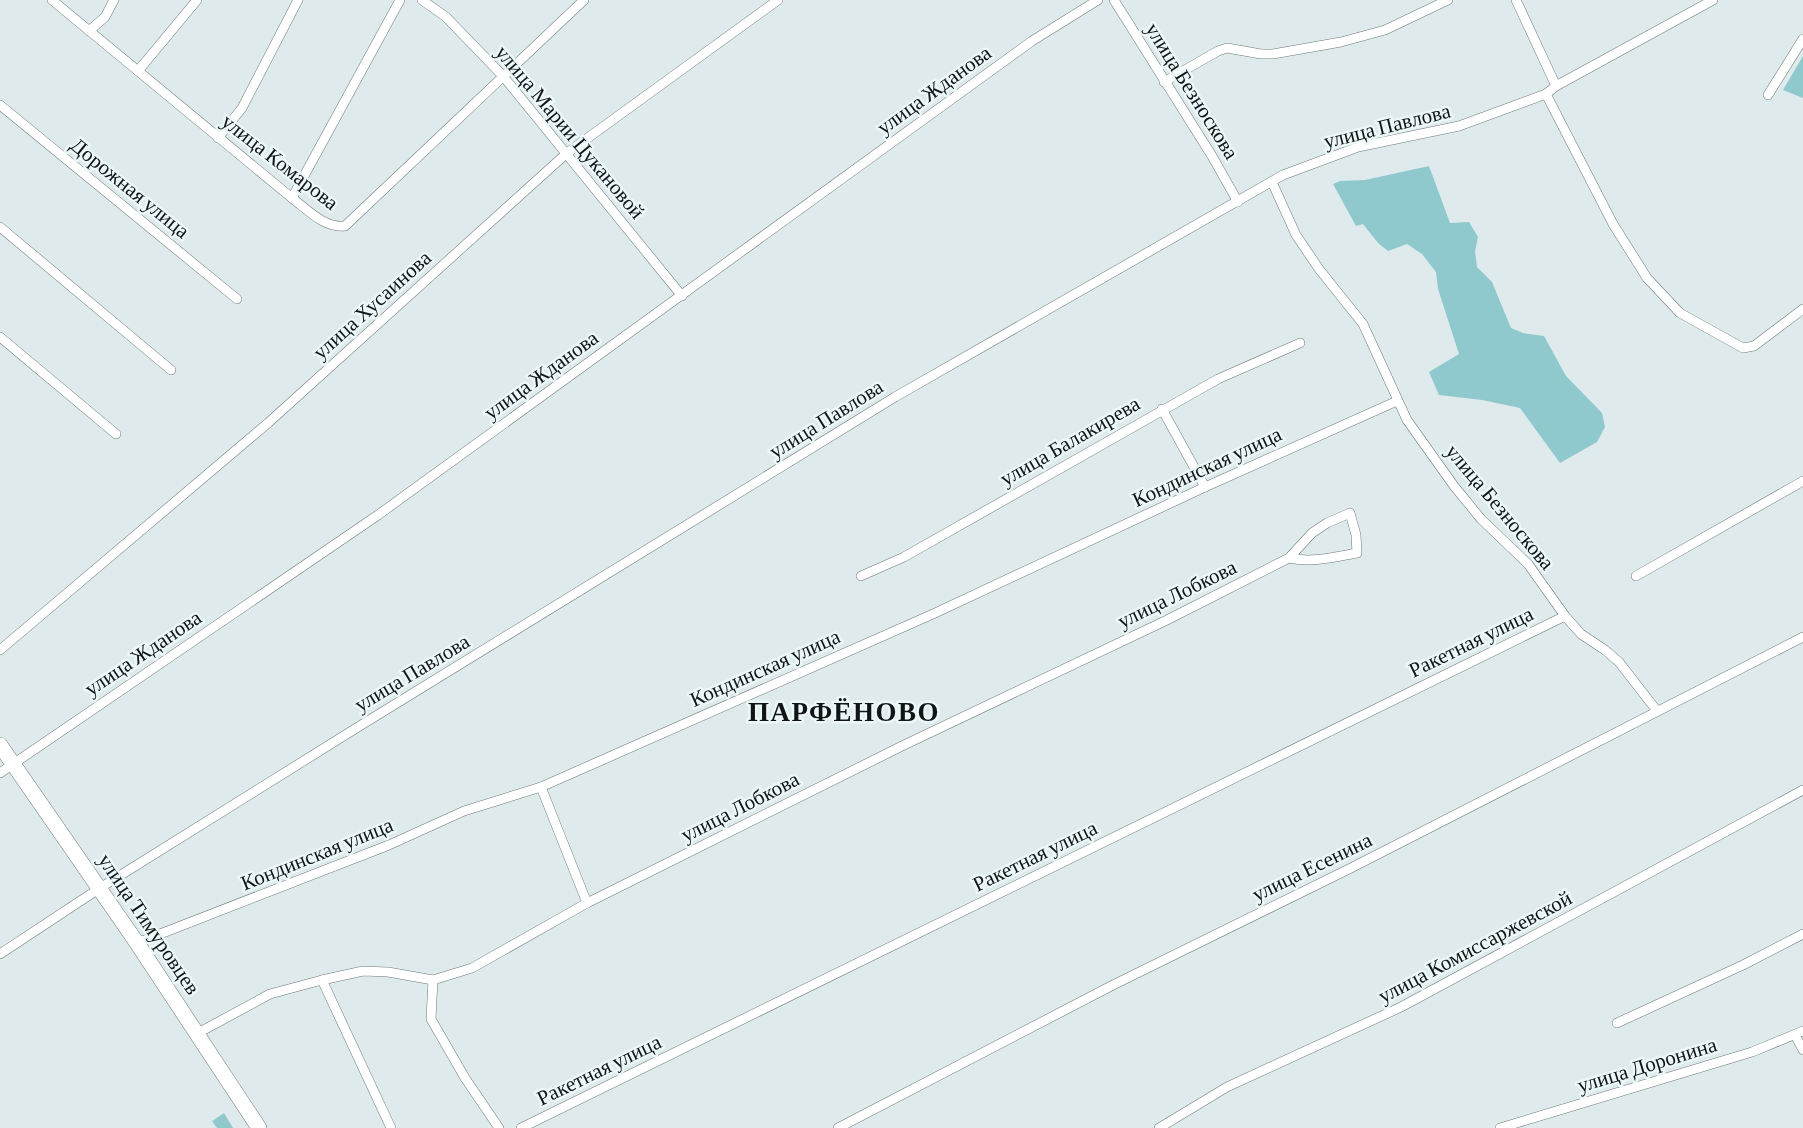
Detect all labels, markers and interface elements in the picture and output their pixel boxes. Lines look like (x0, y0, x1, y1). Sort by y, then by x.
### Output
street label: улица Безноскова (1141, 19, 1244, 164)
street label: улица Марии Цукановой (490, 40, 650, 224)
street label: улица Жданова (872, 40, 996, 139)
street label: улица Павлова (1321, 98, 1454, 153)
street label: улица Комарова (217, 109, 344, 215)
street label: Дорожная улица (66, 133, 195, 244)
street label: улица Хусаинова (308, 245, 436, 364)
street label: улица Жданова (479, 325, 603, 424)
street label: улица Павлова (765, 374, 888, 464)
street label: улица Балакирева (996, 391, 1145, 491)
street label: Кондинская улица (1129, 422, 1286, 512)
street label: улица Безноскова (1441, 440, 1560, 575)
street label: улица Лобкова (1114, 555, 1241, 633)
street label: Ракетная улица (1405, 601, 1538, 682)
street label: улица Жданова (80, 605, 206, 701)
street label: Кондинская улица (686, 624, 844, 712)
street label: улица Павлова (350, 629, 474, 717)
district label: ПАРФЁНОВО (748, 697, 940, 727)
street label: улица Лобкова (677, 767, 804, 847)
street label: Кондинская улица (237, 812, 397, 895)
street label: Ракетная улица (969, 815, 1102, 896)
street label: улица Есенина (1248, 827, 1377, 906)
street label: улица Тимуровцев (93, 849, 205, 999)
street label: улица Комиссаржевской (1374, 886, 1576, 1008)
street label: Ракетная улица (533, 1029, 666, 1110)
street label: улица Доронина (1574, 1032, 1720, 1098)

